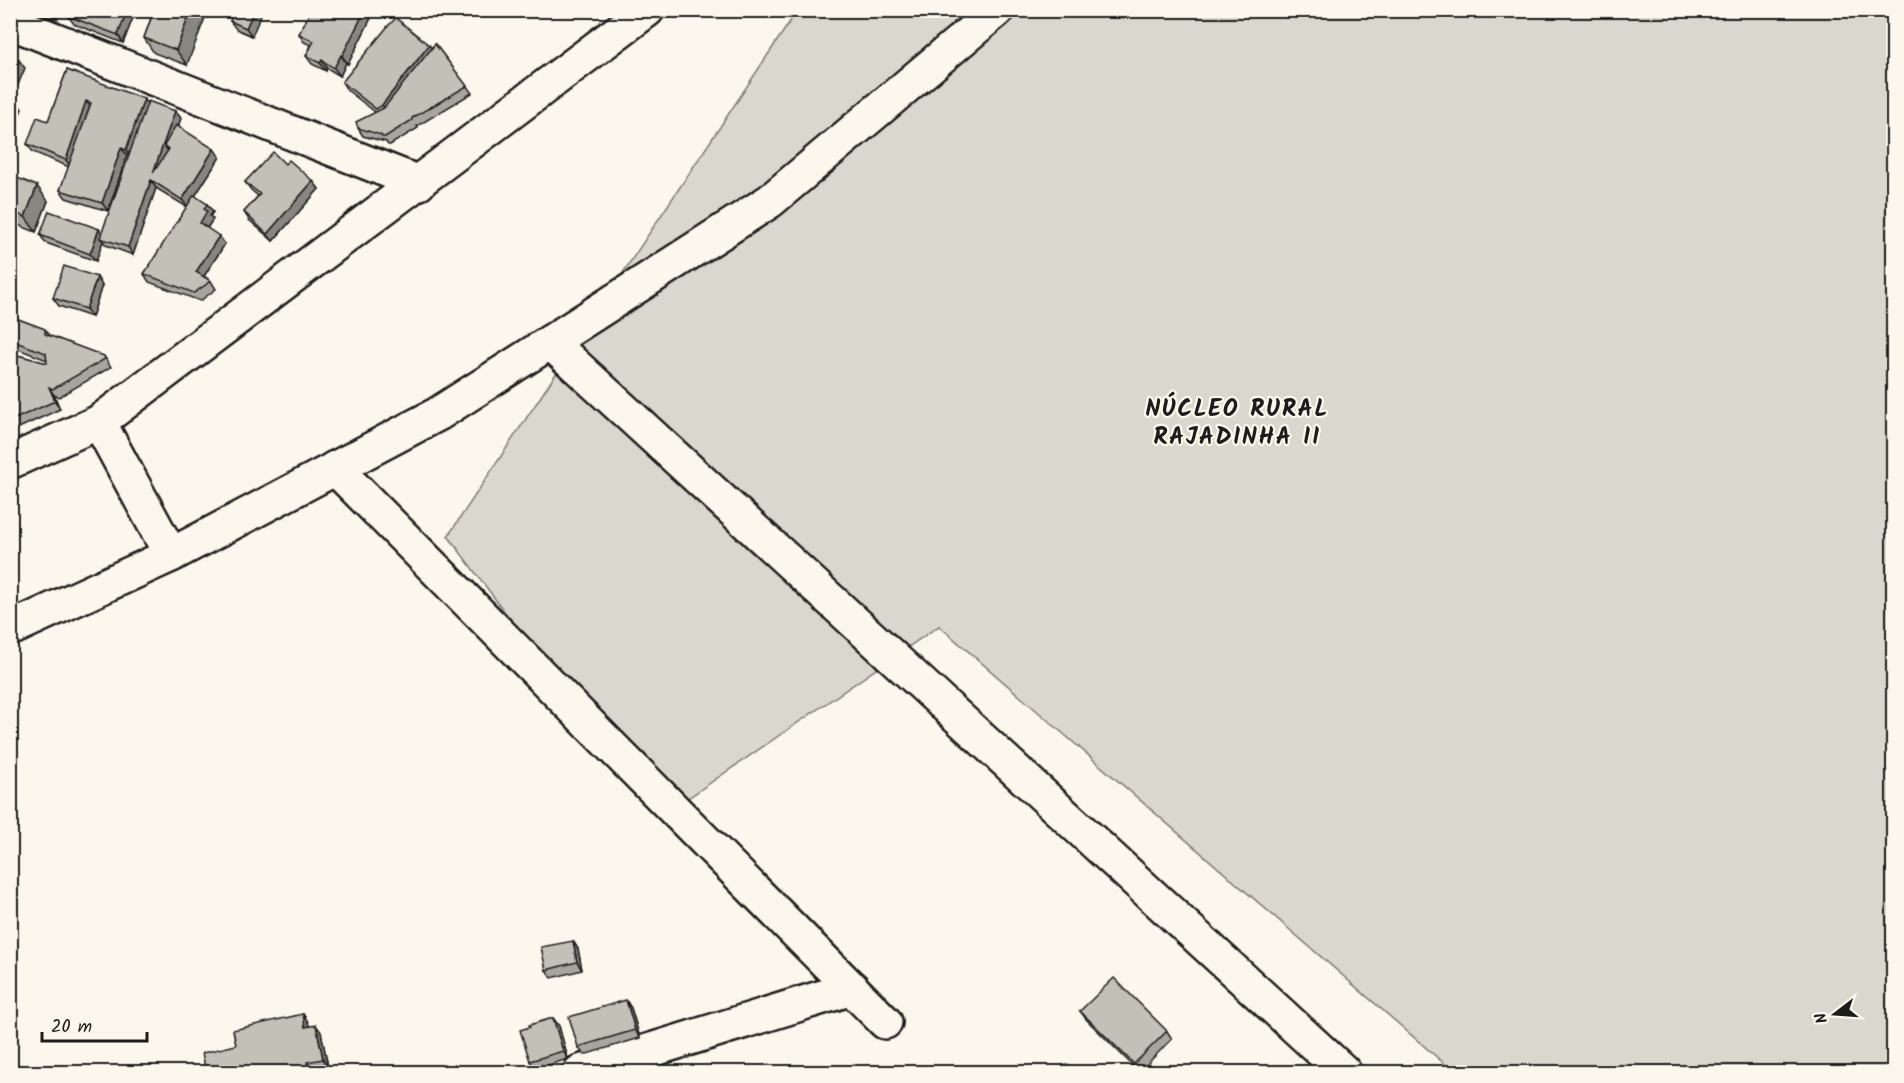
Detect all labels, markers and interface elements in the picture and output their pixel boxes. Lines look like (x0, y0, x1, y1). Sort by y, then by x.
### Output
district label: NÚCLEO RURAL RAJADINHA II (1145, 390, 1329, 457)
north arrow (1805, 984, 1865, 1044)
scale bar (42, 1005, 147, 1043)
text: N (1809, 1009, 1836, 1026)
text: 20 m (51, 1013, 92, 1042)

